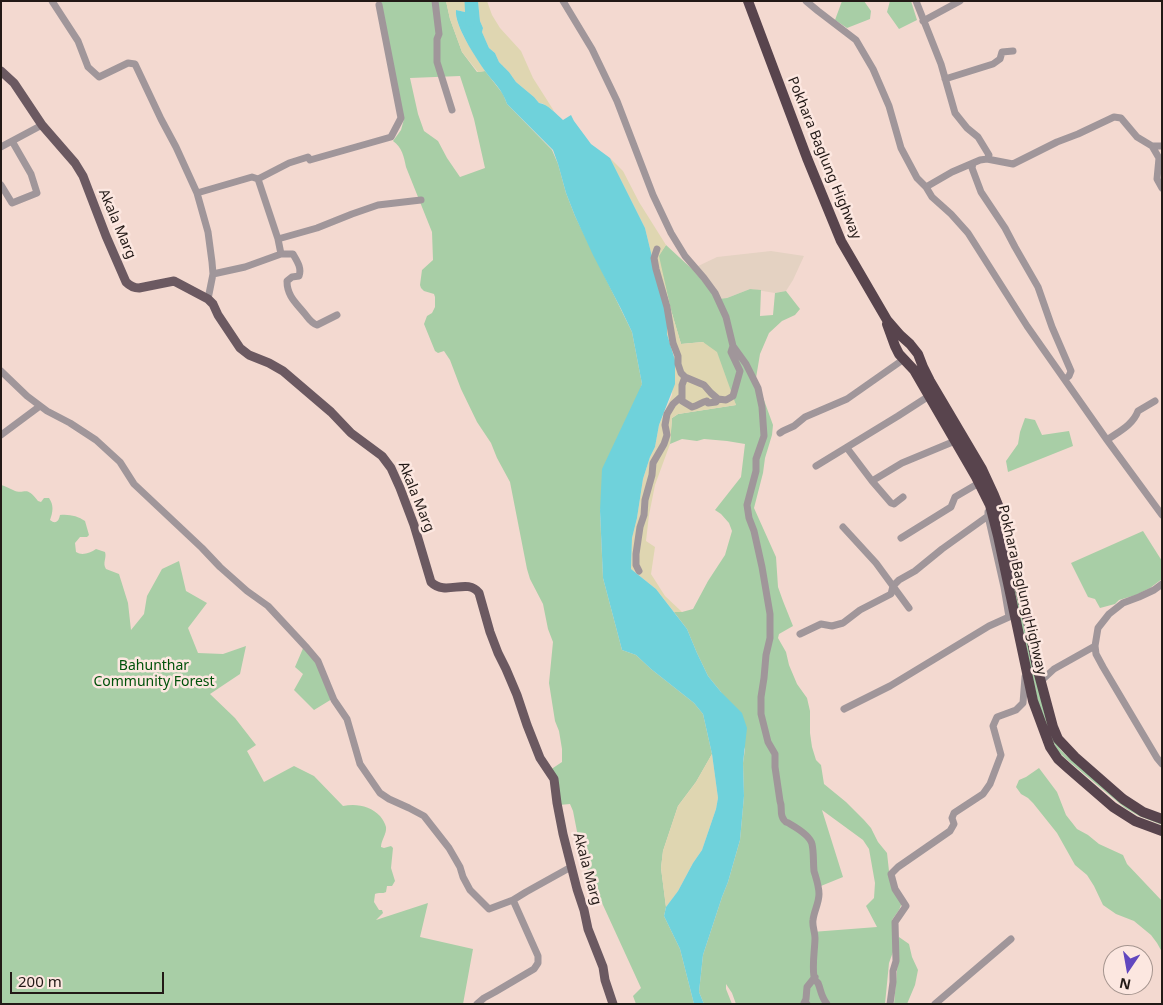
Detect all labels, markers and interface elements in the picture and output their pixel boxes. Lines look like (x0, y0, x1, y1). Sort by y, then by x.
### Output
street label: Pokhara Baglung Highway (784, 74, 864, 242)
street label: Akala Marg (95, 187, 139, 261)
street label: Akala Marg (394, 459, 438, 535)
street label: Pokhara Baglung Highway (994, 503, 1050, 677)
park label: Bahunthar Community Forest (93, 658, 215, 690)
street label: Akala Marg (569, 831, 605, 907)
north arrow (1103, 945, 1153, 995)
scale bar (12, 962, 166, 994)
text: 200 m (18, 971, 62, 991)
text: N (1117, 974, 1133, 995)

